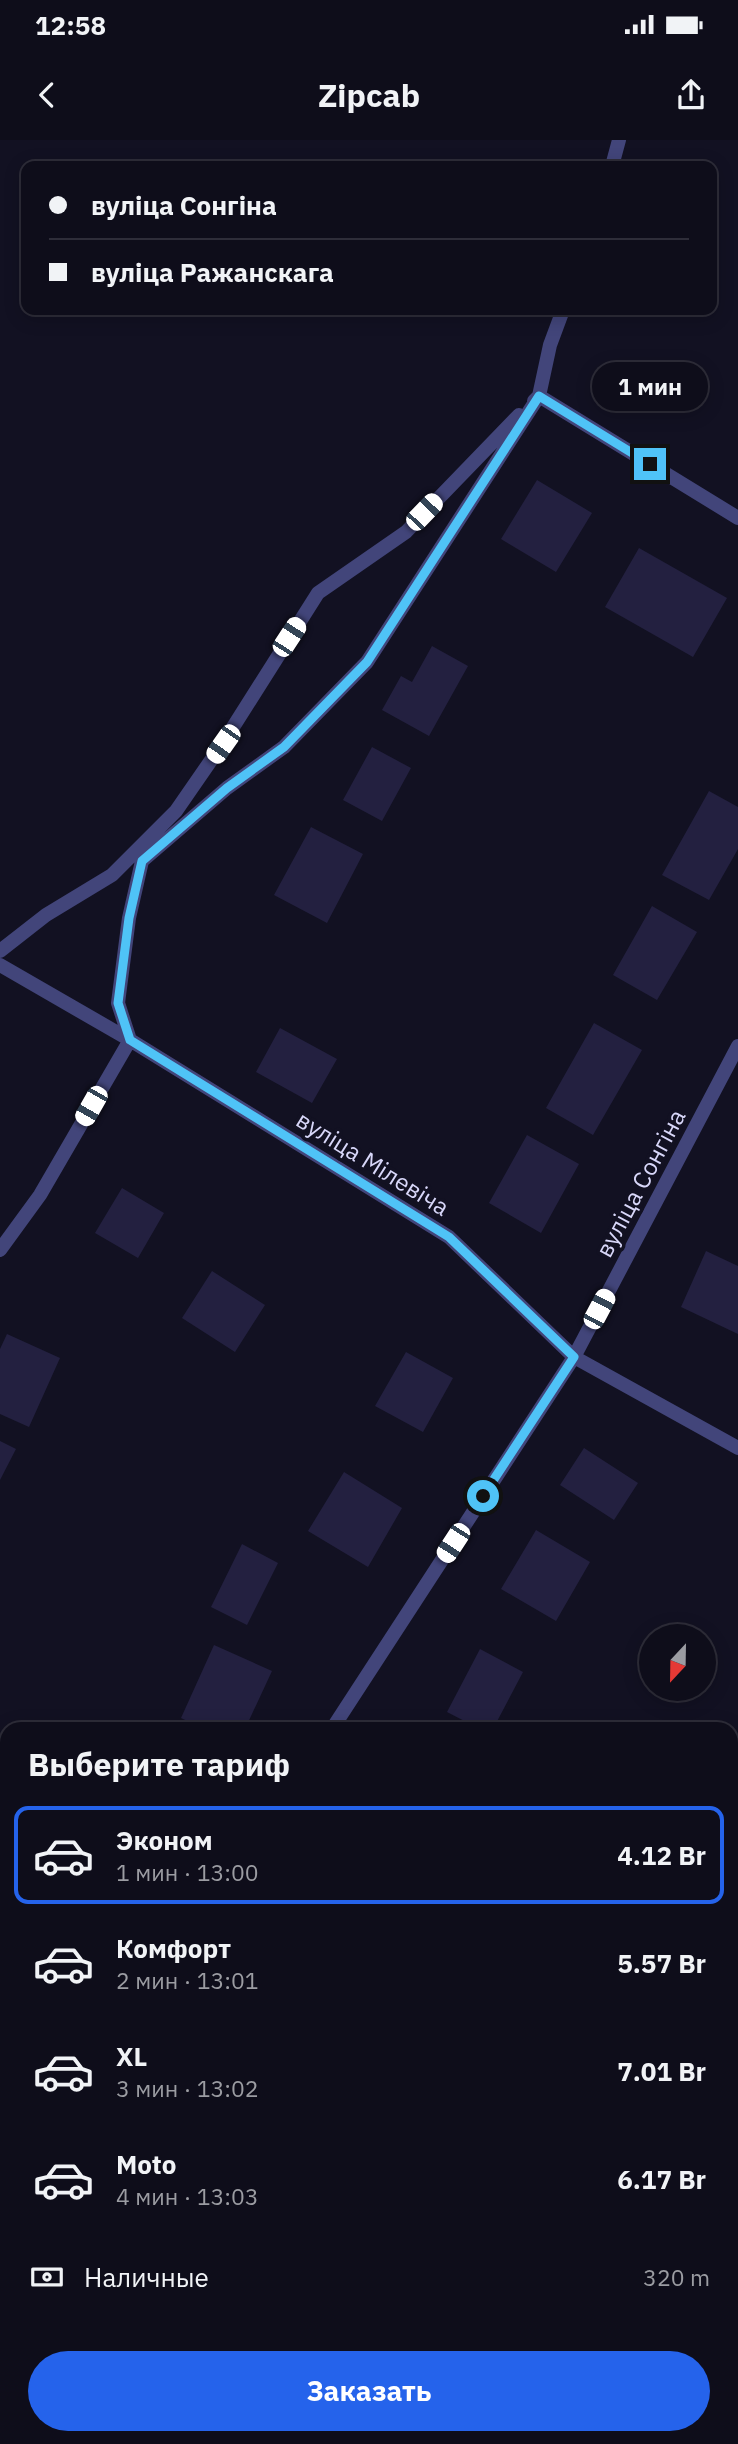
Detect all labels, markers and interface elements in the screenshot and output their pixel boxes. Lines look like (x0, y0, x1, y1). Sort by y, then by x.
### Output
text: 12:58 (35, 8, 106, 42)
text: Zipcab (318, 74, 420, 116)
icon: back (28, 76, 66, 114)
icon: share (672, 76, 710, 114)
text: вуліца Сонгіна (91, 188, 277, 222)
text: вуліца Ражанскага (91, 255, 334, 289)
callout: 1 мин (592, 362, 708, 412)
text: 1 мин (618, 371, 682, 401)
route end (634, 448, 666, 480)
car (402, 490, 447, 534)
car (269, 614, 310, 660)
car (203, 721, 244, 767)
car (72, 1083, 111, 1129)
street label: вуліца Мілевіча (290, 1103, 456, 1223)
street label: вуліца Сонгіна (588, 1103, 692, 1262)
car (580, 1286, 619, 1332)
route start (467, 1480, 499, 1512)
car (433, 1520, 474, 1566)
north arrow (639, 1624, 716, 1701)
map controls (639, 1624, 716, 1701)
text: Выберите тариф (28, 1743, 290, 1785)
text: Эконом (116, 1823, 213, 1857)
icon: car (32, 1824, 95, 1887)
text: 4.12 Br (617, 1838, 706, 1872)
text: 1 мин · 13:00 (116, 1857, 259, 1887)
text: Комфорт (116, 1931, 231, 1965)
icon: car (32, 1932, 95, 1995)
text: 5.57 Br (617, 1946, 706, 1980)
text: 2 мин · 13:01 (116, 1965, 259, 1995)
text: XL (116, 2039, 147, 2073)
icon: car (32, 2040, 95, 2103)
text: 7.01 Br (617, 2054, 706, 2088)
text: 3 мин · 13:02 (116, 2073, 259, 2103)
text: Moto (116, 2147, 176, 2181)
icon: car (32, 2148, 95, 2211)
text: 6.17 Br (617, 2162, 706, 2196)
text: 4 мин · 13:03 (116, 2181, 259, 2211)
icon: cash (28, 2258, 66, 2296)
text: Наличные (84, 2260, 209, 2294)
text: 320 m (643, 2262, 710, 2292)
button: Заказать (28, 2351, 710, 2431)

